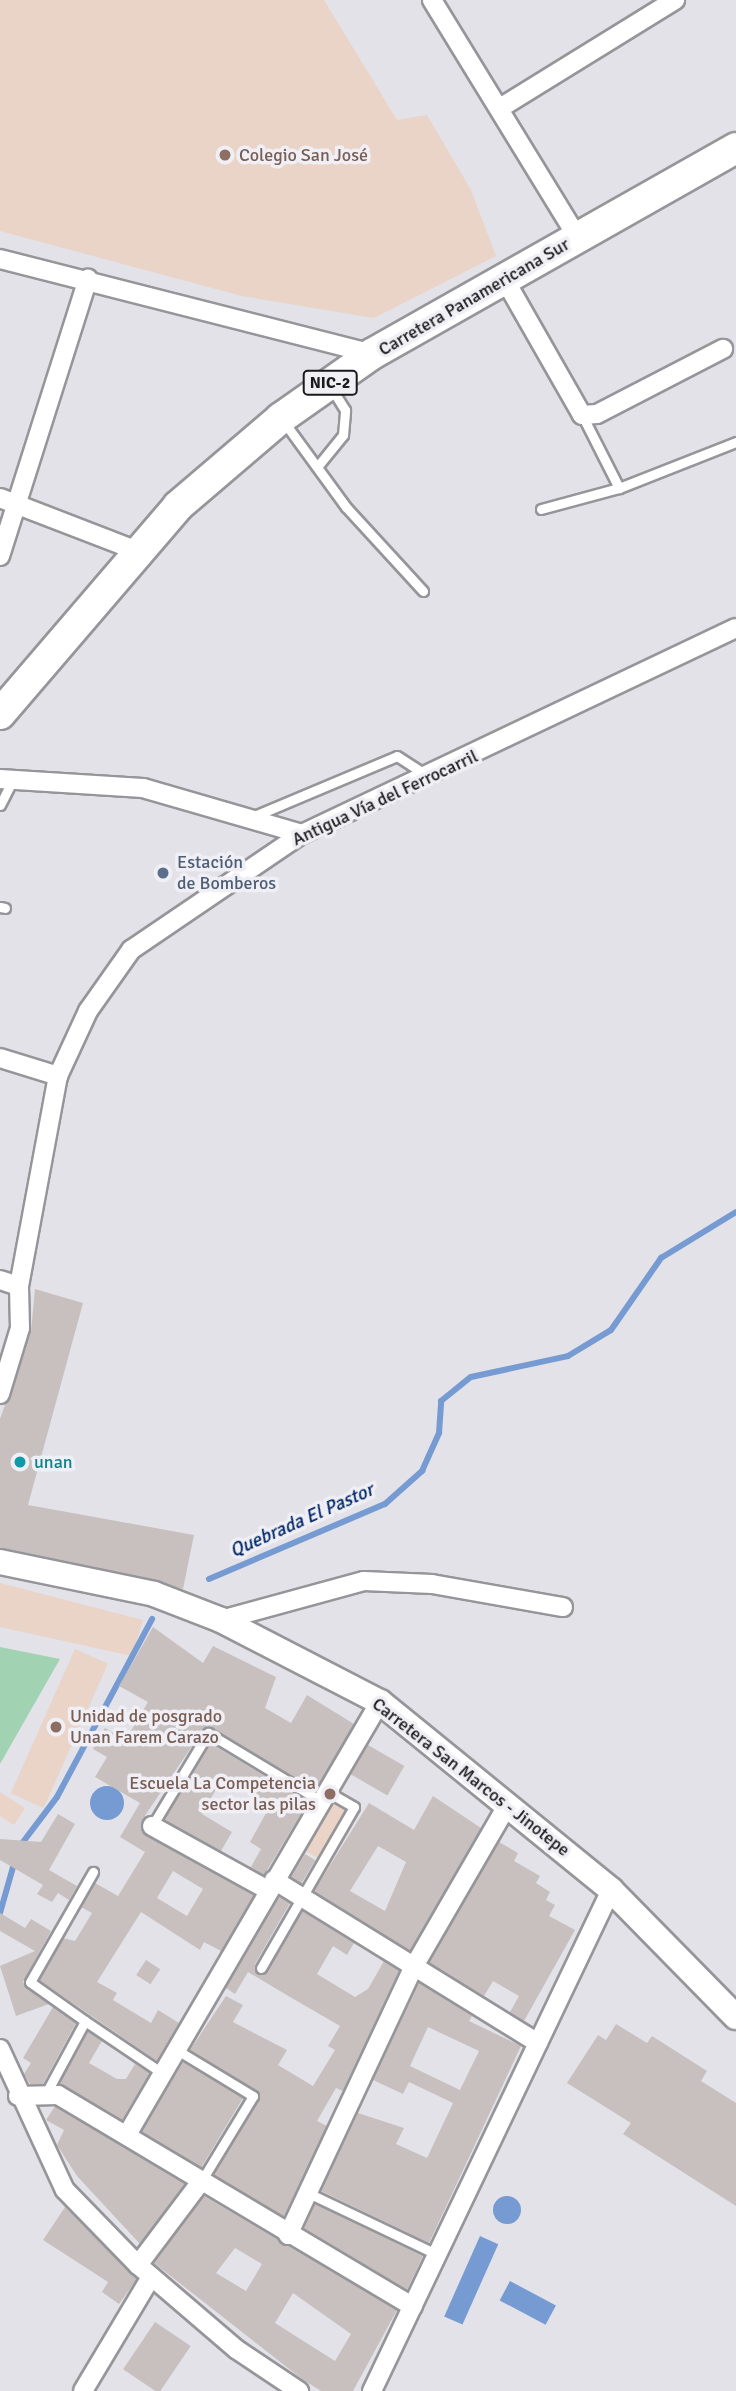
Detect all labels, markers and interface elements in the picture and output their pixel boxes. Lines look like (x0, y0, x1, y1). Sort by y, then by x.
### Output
place label: Colegio San José (239, 144, 368, 166)
marker: Colegio San José (217, 147, 233, 163)
street label: Carretera Panamericana Sur (375, 234, 573, 360)
road number: NIC-2 (302, 370, 358, 396)
street label: Antigua Vía del Ferrocarril (289, 745, 481, 851)
place label: Estación de Bomberos (177, 852, 276, 894)
marker: Estación de Bomberos (155, 865, 171, 881)
place label: unan (34, 1451, 73, 1473)
marker: unan (12, 1454, 28, 1470)
water label: Quebrada El Pastor (227, 1479, 377, 1563)
street label: Carretera San Marcos - Jinotepe (368, 1693, 574, 1861)
place label: Unidad de posgrado Unan Farem Carazo (70, 1706, 222, 1748)
marker: Unidad de posgrado Unan Farem Carazo (48, 1719, 64, 1735)
place label: Escuela La Competencia sector las pilas (129, 1773, 316, 1816)
marker: Escuela La Competencia sector las pilas (322, 1786, 338, 1802)

